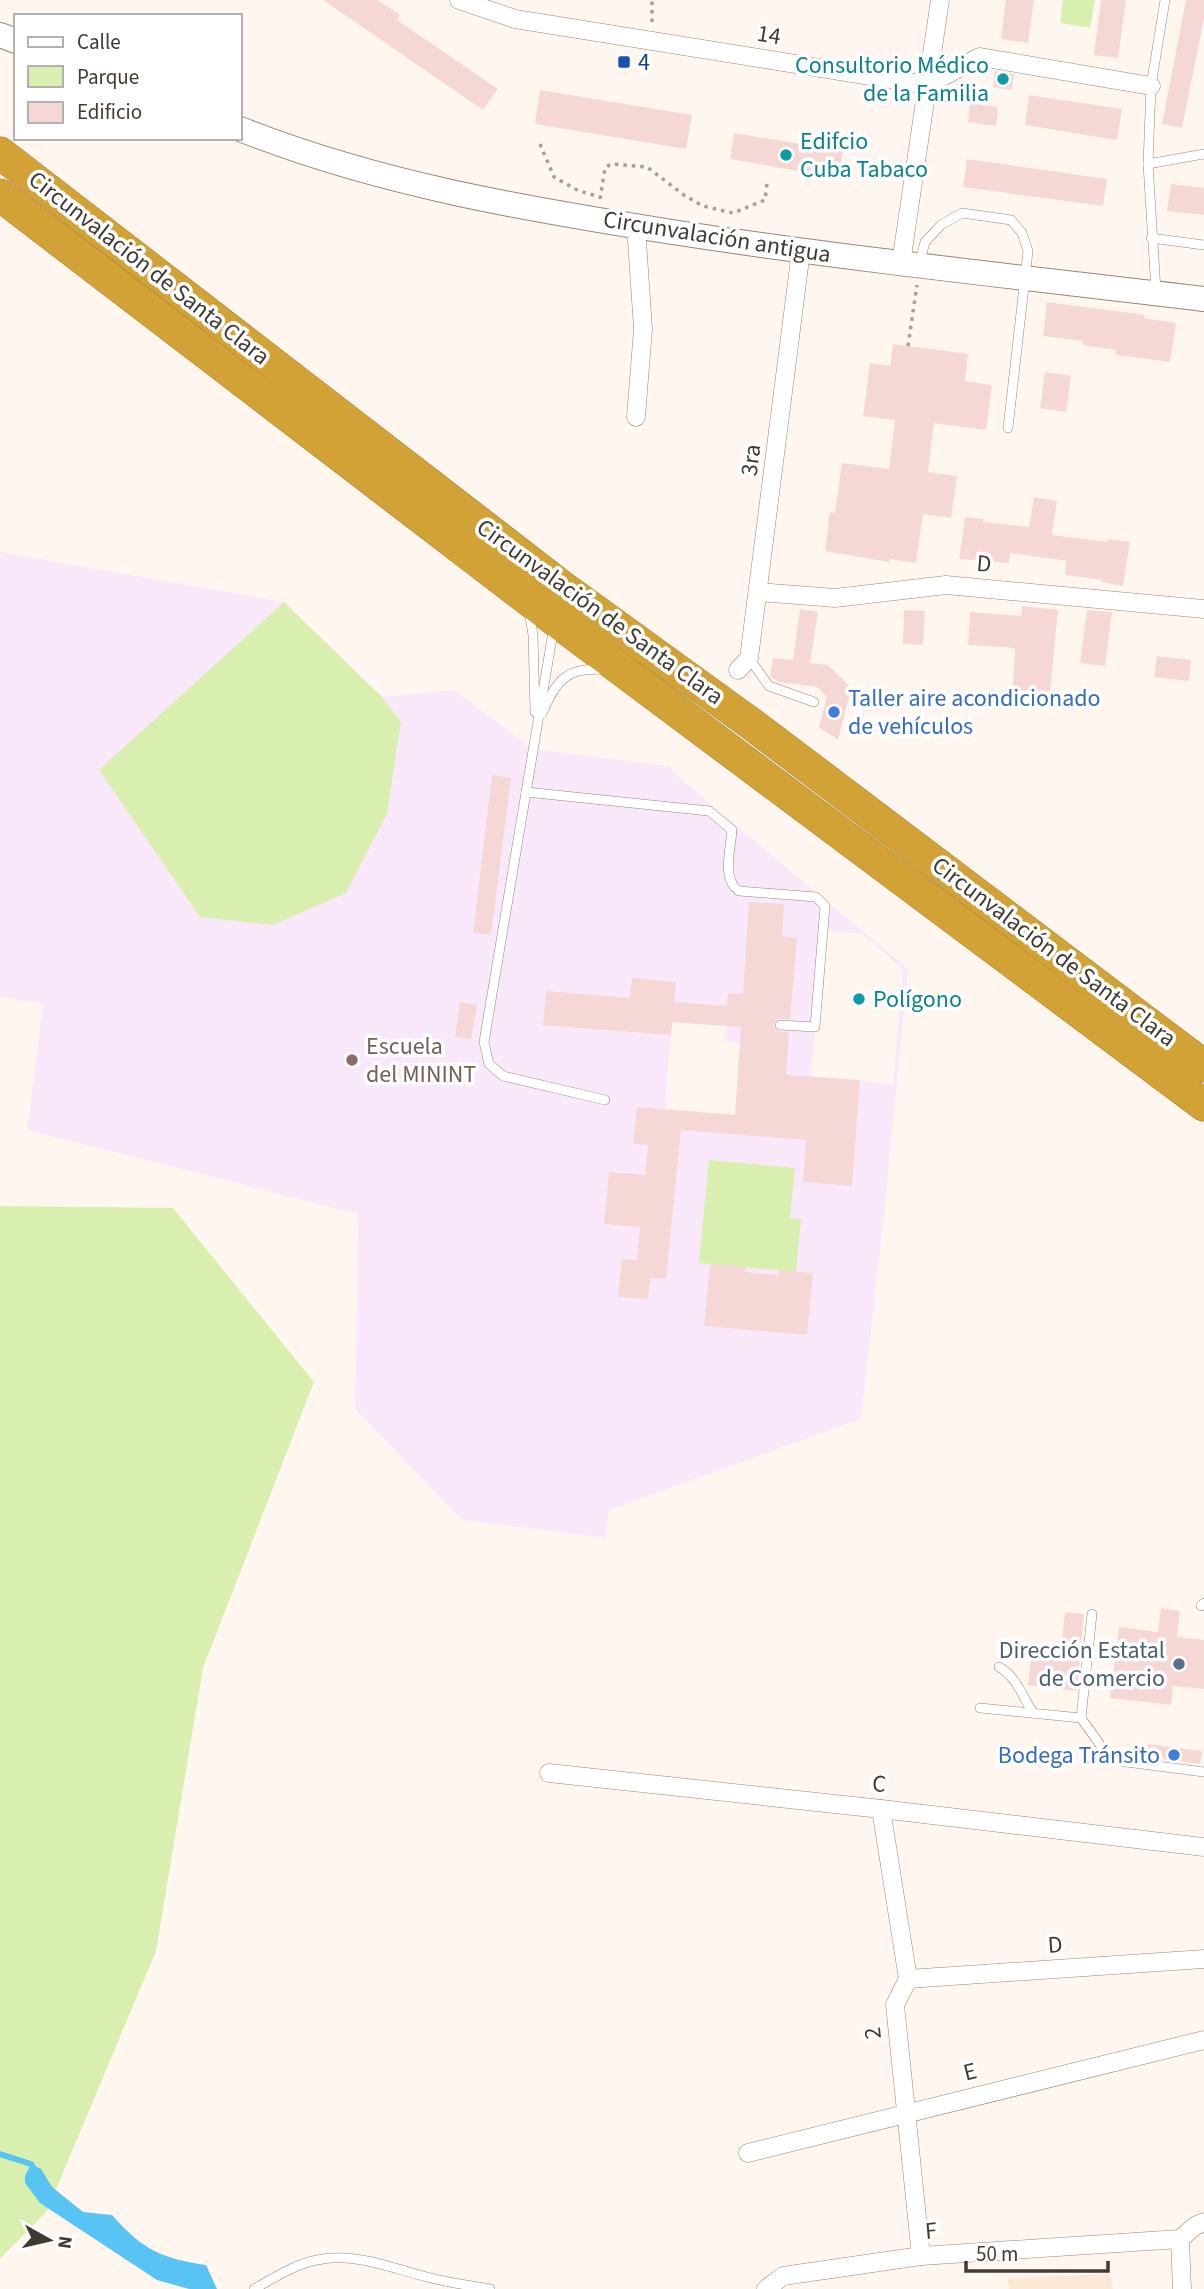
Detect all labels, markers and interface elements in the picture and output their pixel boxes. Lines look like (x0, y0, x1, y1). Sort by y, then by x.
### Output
legend (14, 14, 242, 140)
street label: 14 (754, 16, 784, 54)
text: Calle (77, 27, 121, 57)
place label: 4 (638, 45, 650, 80)
place label: Consultorio Médico de la Familia (795, 48, 989, 111)
marker: 4 (616, 54, 632, 70)
text: Parque (77, 62, 139, 92)
marker: Consultorio Médico de la Familia (995, 71, 1011, 87)
text: Edificio (77, 97, 142, 127)
place label: Edifcio Cuba Tabaco (800, 124, 928, 187)
marker: Edifcio Cuba Tabaco (778, 147, 794, 163)
street label: Circunvalación de Santa Clara (21, 162, 277, 374)
street label: Circunvalación antigua (601, 202, 833, 272)
street label: 3ra (732, 442, 770, 478)
street label: Circunvalación de Santa Clara (469, 510, 731, 714)
street label: D (975, 546, 993, 582)
place label: Taller aire acondicionado de vehículos (848, 681, 1101, 744)
marker: Taller aire acondicionado de vehículos (826, 704, 842, 720)
street label: Circunvalación de Santa Clara (924, 848, 1184, 1056)
place label: Polígono (873, 982, 962, 1017)
marker: Polígono (851, 991, 867, 1007)
place label: Escuela del MININT (366, 1029, 476, 1092)
marker: Escuela del MININT (344, 1052, 360, 1068)
place label: Dirección Estatal de Comercio (999, 1633, 1165, 1696)
marker: Dirección Estatal de Comercio (1171, 1656, 1187, 1672)
place label: Bodega Tránsito (998, 1738, 1160, 1773)
marker: Bodega Tránsito (1166, 1747, 1182, 1763)
street label: C (870, 1766, 888, 1802)
street label: D (1046, 1927, 1064, 1963)
street label: 2 (855, 2025, 891, 2041)
street label: E (960, 2053, 980, 2091)
north arrow (14, 2205, 84, 2275)
street label: F (924, 2213, 939, 2249)
scale bar (966, 2230, 1108, 2274)
text: N (50, 2234, 79, 2250)
text: 50 m (976, 2239, 1018, 2269)

